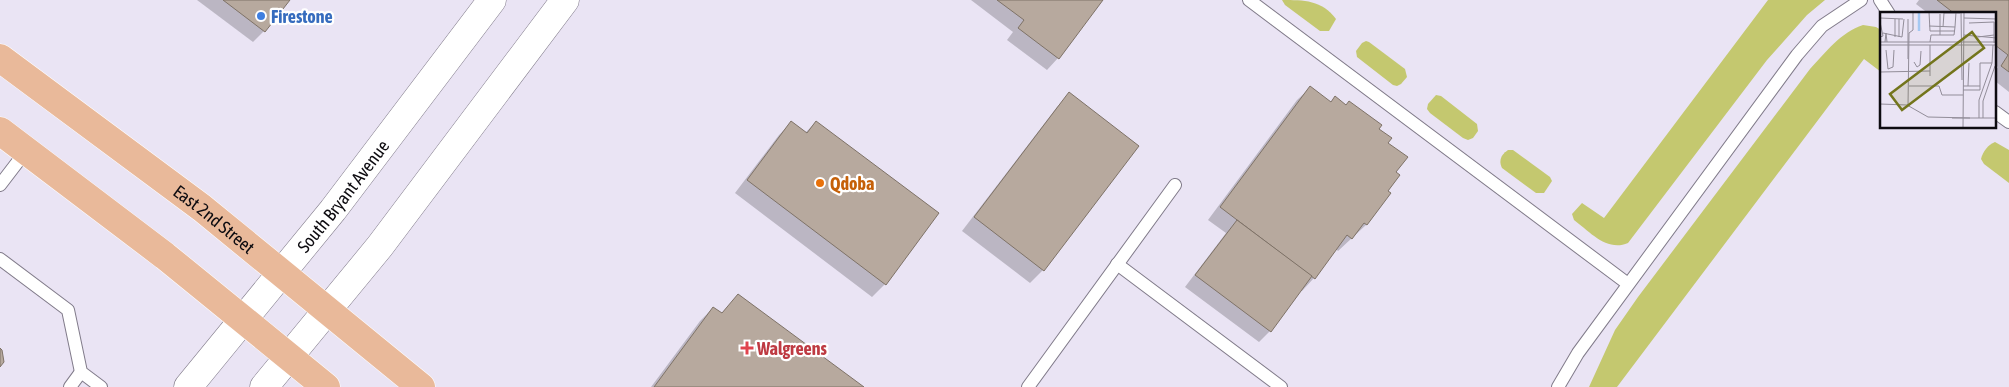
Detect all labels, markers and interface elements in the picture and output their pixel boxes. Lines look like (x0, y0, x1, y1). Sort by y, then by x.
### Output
place label: Firestone (271, 6, 333, 27)
marker: Firestone (255, 10, 267, 22)
inset map (1880, 12, 1996, 129)
street label: South Bryant Avenue (292, 135, 393, 256)
place label: Qdoba (830, 173, 874, 194)
marker: Qdoba (814, 177, 826, 189)
street label: East 2nd Street (170, 180, 259, 257)
place label: Walgreens (756, 338, 827, 359)
marker: Walgreens (741, 342, 753, 354)

